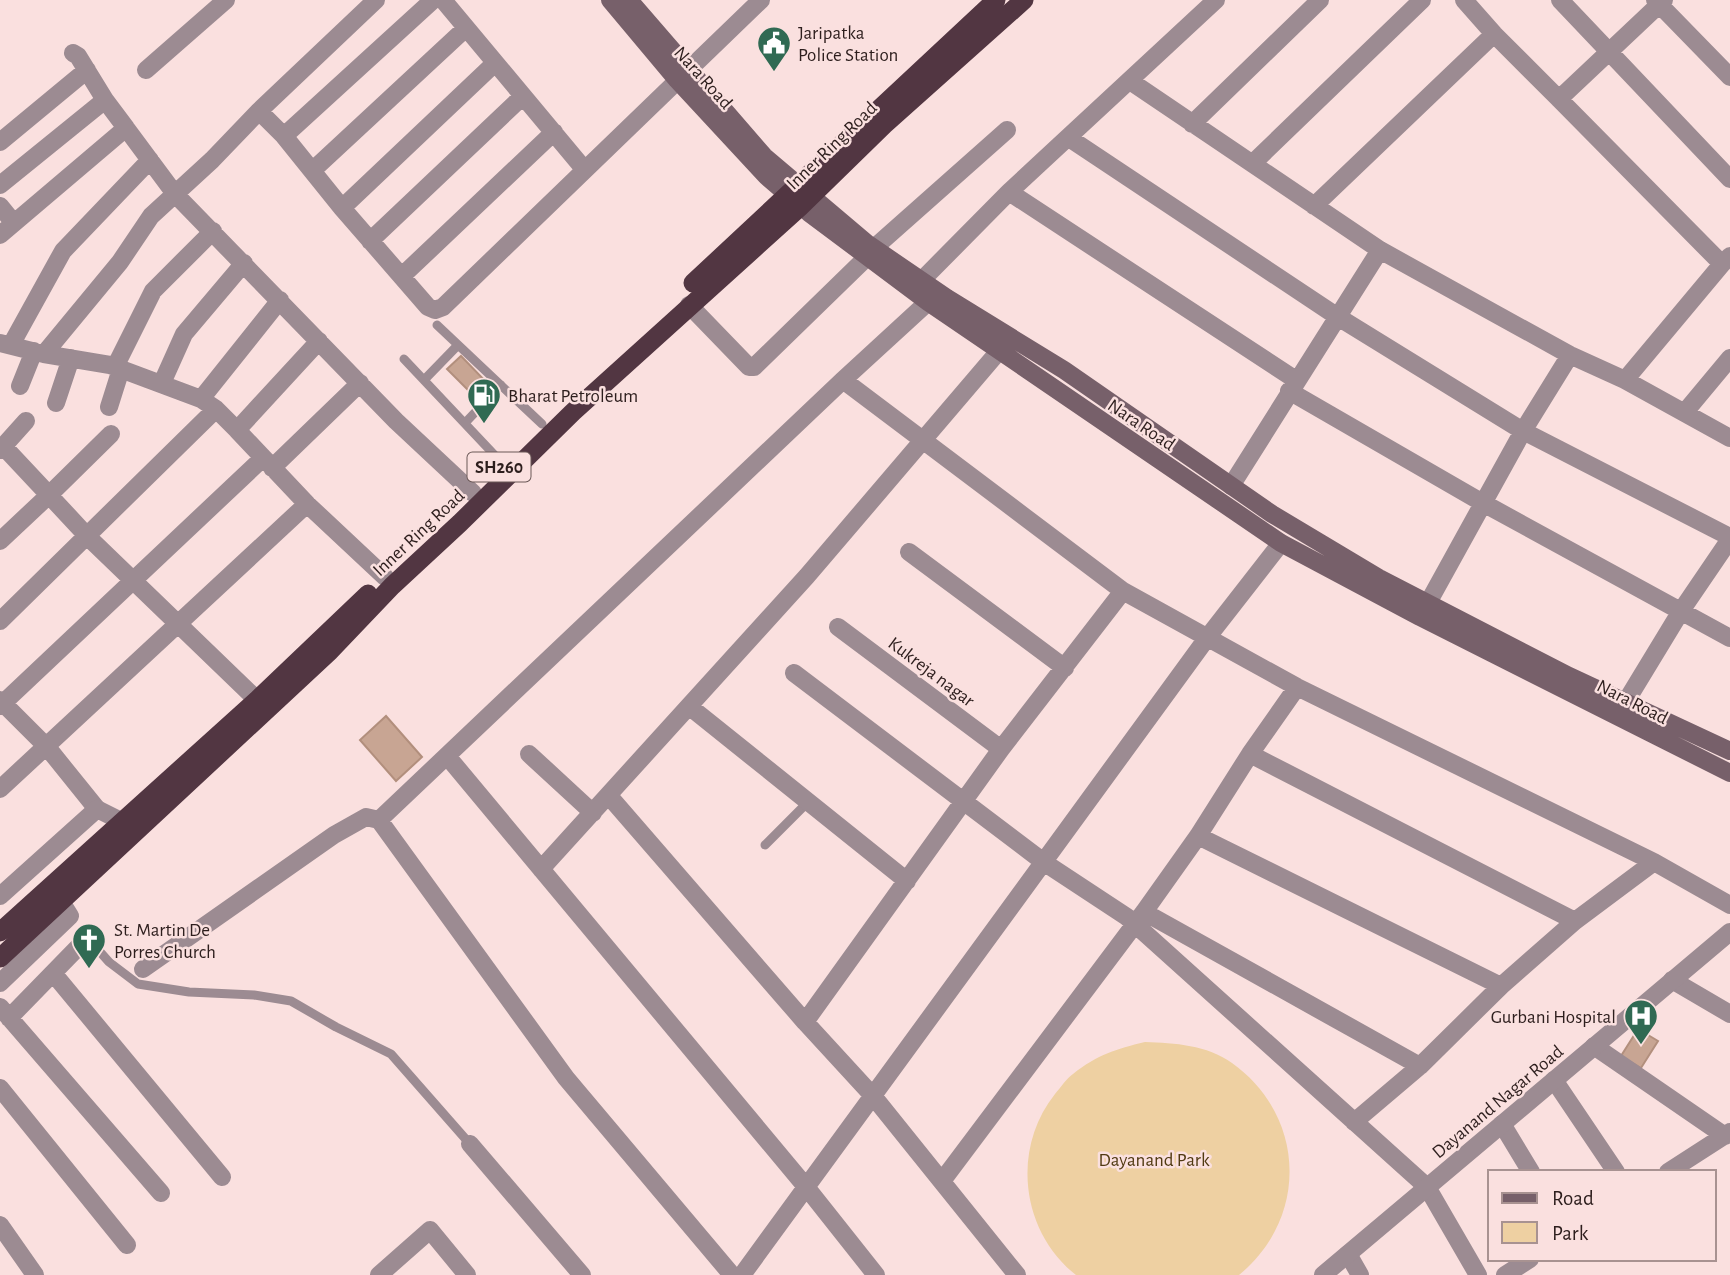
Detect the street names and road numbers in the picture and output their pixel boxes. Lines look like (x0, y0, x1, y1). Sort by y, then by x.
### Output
street label: Nara Road (670, 43, 736, 113)
street label: Inner Ring Road (783, 98, 881, 194)
street label: Nara Road (1104, 396, 1178, 455)
road number: SH260 (468, 452, 530, 481)
street label: Inner Ring Road (370, 486, 469, 580)
street label: Kukreja nagar (884, 634, 978, 711)
street label: Nara Road (1594, 676, 1671, 728)
street label: Dayanand Nagar Road (1429, 1042, 1567, 1162)

